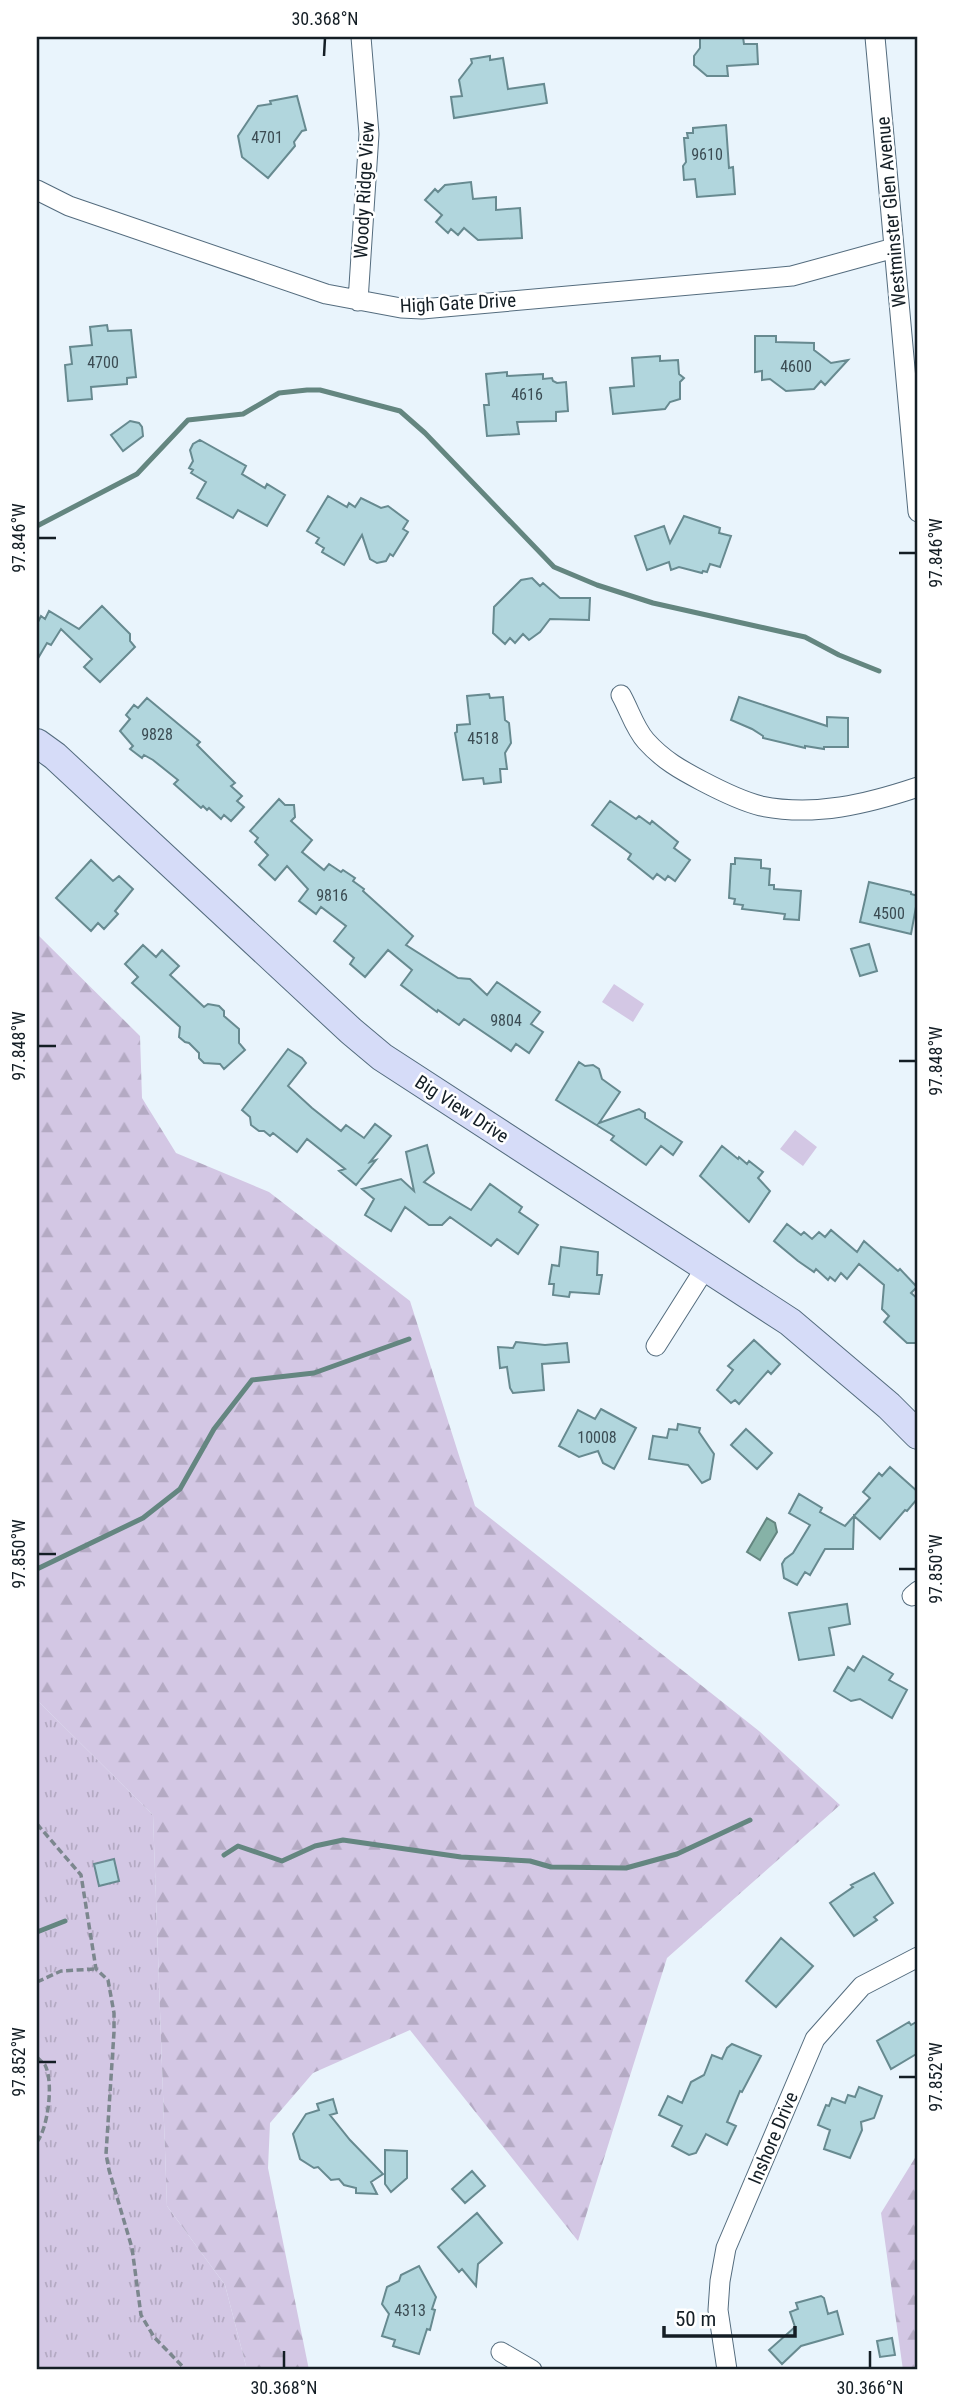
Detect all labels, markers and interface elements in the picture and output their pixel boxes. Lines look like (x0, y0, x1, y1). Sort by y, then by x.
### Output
text: 30.368°N (291, 8, 359, 29)
street label: Westminster Glen Avenue (871, 116, 911, 308)
street label: Woody Ridge View (349, 121, 379, 259)
house number: 4701 (251, 128, 283, 147)
house number: 9610 (691, 145, 723, 164)
street label: High Gate Drive (399, 288, 517, 318)
house number: 4700 (87, 353, 119, 372)
house number: 4600 (780, 357, 812, 376)
house number: 4616 (511, 385, 543, 404)
text: 97.846°W (8, 503, 29, 573)
text: 97.846°W (925, 518, 946, 588)
house number: 9828 (141, 725, 173, 744)
house number: 4518 (467, 729, 499, 748)
house number: 9816 (316, 886, 348, 905)
house number: 4500 (873, 904, 905, 923)
text: 97.848°W (8, 1011, 29, 1081)
house number: 9804 (490, 1011, 522, 1030)
text: 97.848°W (925, 1026, 946, 1096)
street label: Big View Drive (411, 1070, 513, 1148)
house number: 10008 (577, 1428, 617, 1447)
text: 97.850°W (8, 1519, 29, 1589)
text: 97.850°W (925, 1534, 946, 1604)
text: 97.852°W (8, 2027, 29, 2097)
text: 97.852°W (925, 2042, 946, 2112)
street label: Inshore Drive (743, 2088, 803, 2188)
scale bar (664, 2295, 796, 2339)
house number: 4313 (394, 2301, 426, 2320)
text: 50 m (675, 2307, 716, 2331)
text: 30.368°N (250, 2377, 318, 2398)
text: 30.366°N (836, 2377, 904, 2398)

